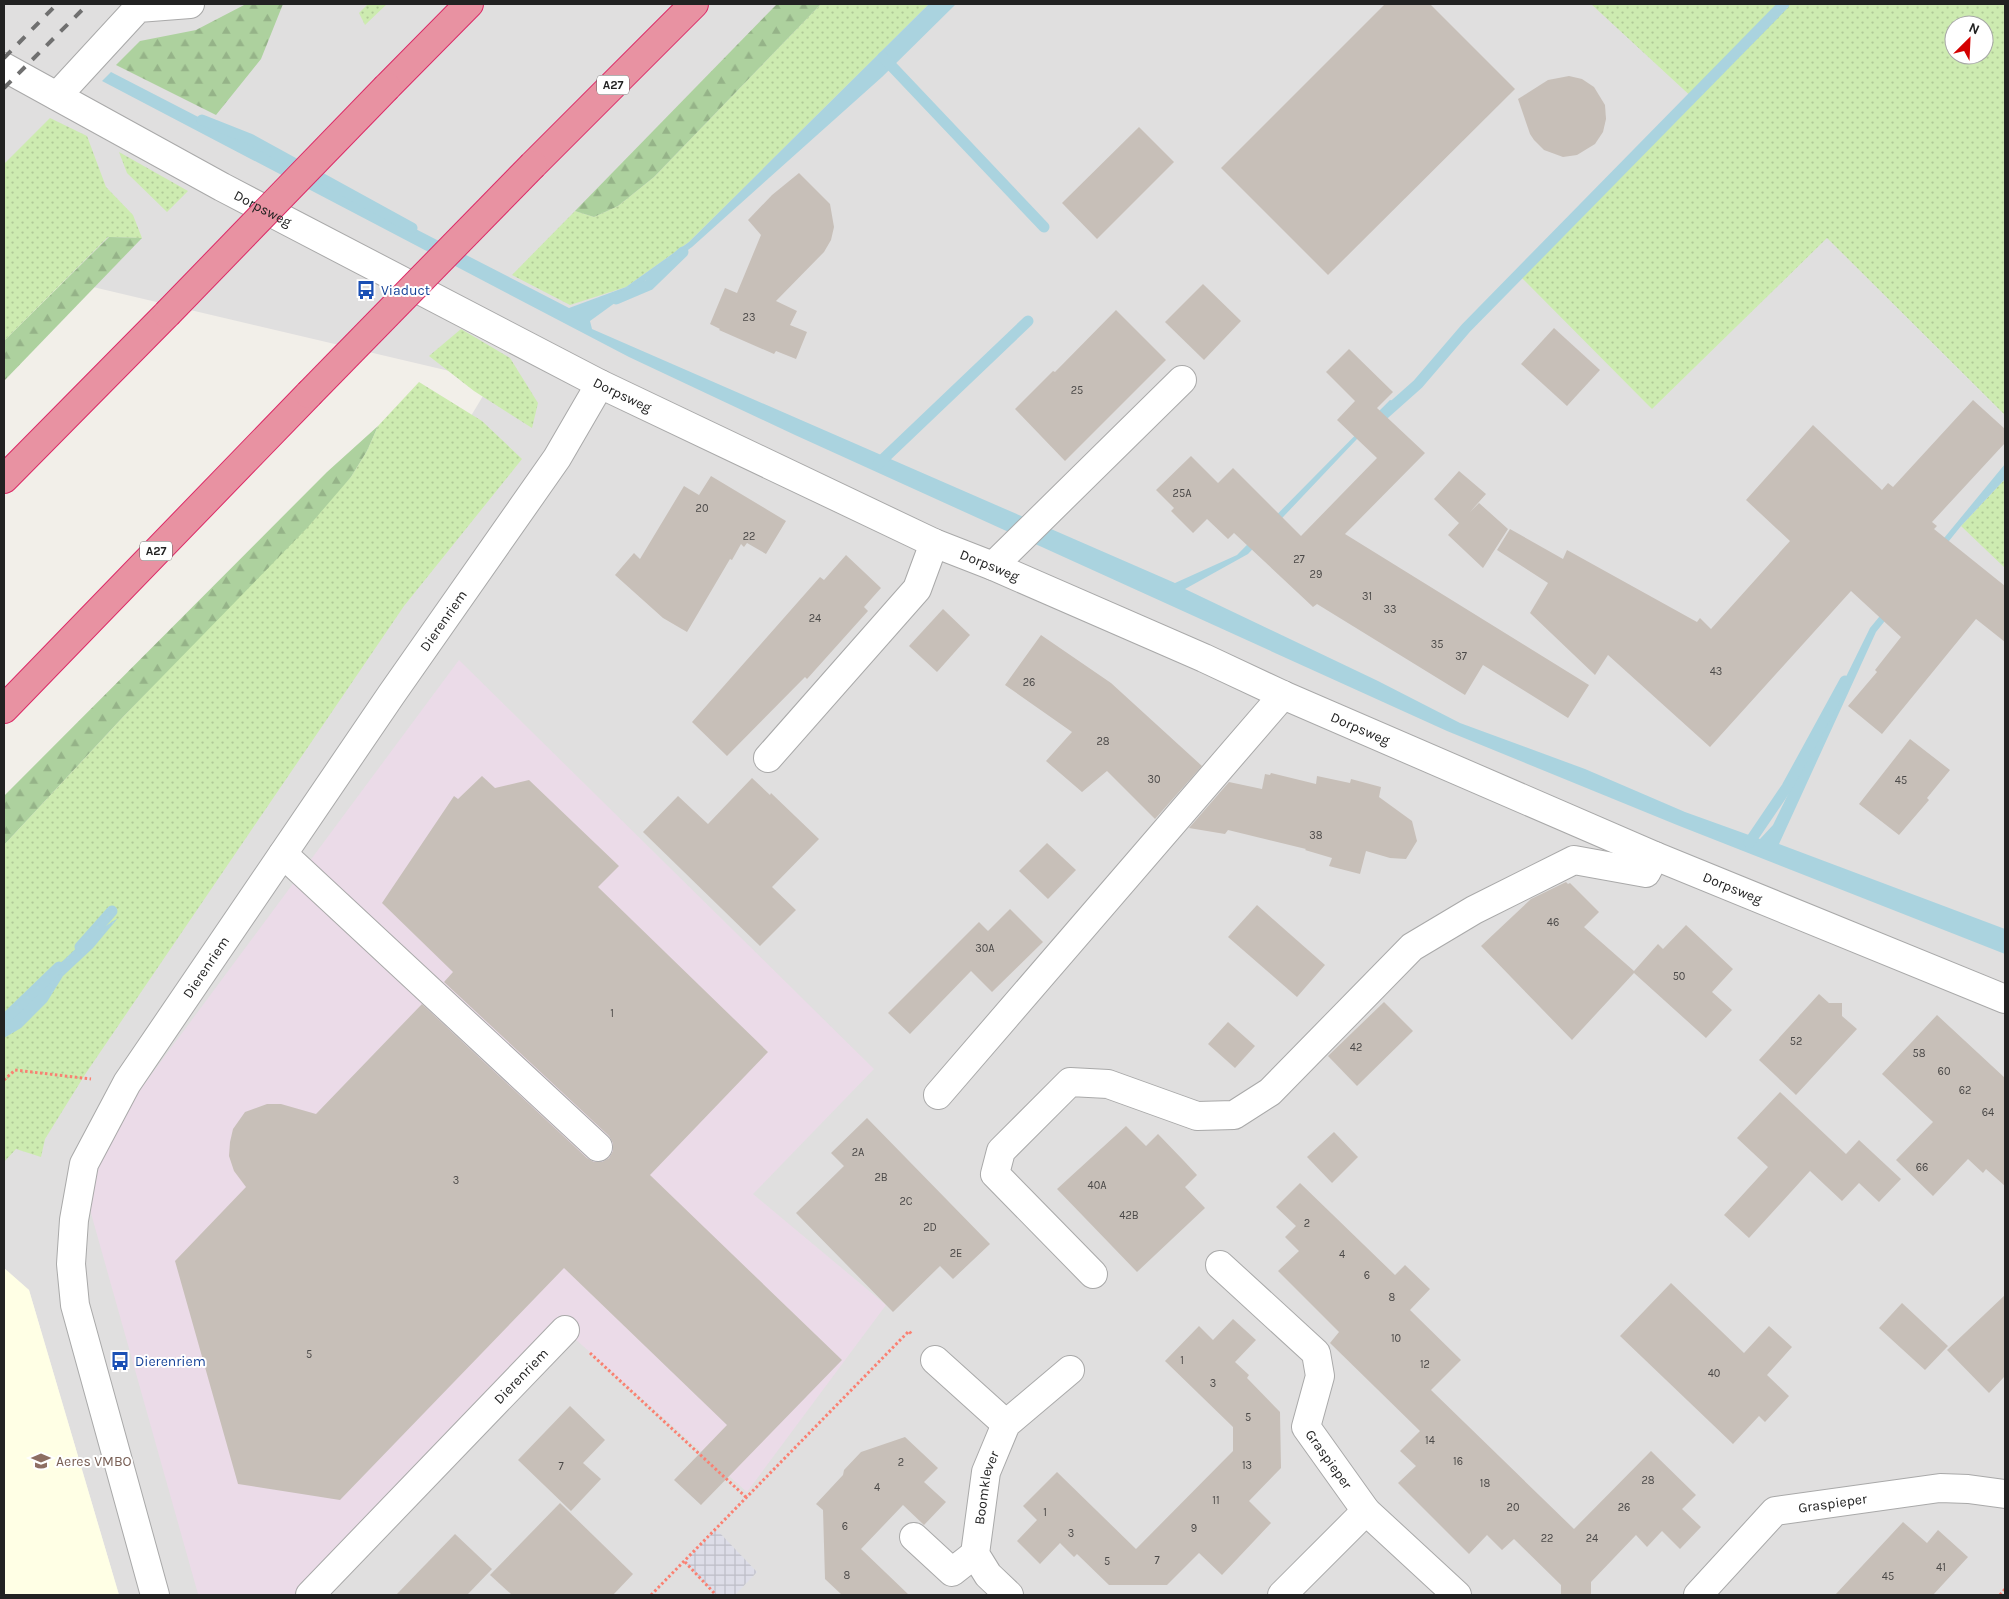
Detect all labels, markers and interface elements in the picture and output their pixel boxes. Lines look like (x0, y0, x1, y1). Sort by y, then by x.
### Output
north arrow (1944, 15, 1994, 65)
text: N (1966, 19, 1982, 38)
road number: A27 (597, 76, 629, 94)
street label: Dorpsweg (231, 186, 295, 230)
bus stop icon: Viaduct (355, 279, 377, 301)
place label: Viaduct (381, 282, 430, 299)
house number: 23 (743, 311, 755, 324)
street label: Dorpsweg (590, 373, 655, 416)
house number: 25 (1071, 384, 1083, 397)
house number: 25A (1173, 487, 1192, 500)
house number: 20 (696, 502, 708, 515)
house number: 22 (743, 530, 755, 543)
road number: A27 (140, 542, 172, 560)
street label: Dorpsweg (958, 545, 1022, 585)
house number: 27 (1293, 553, 1305, 566)
house number: 29 (1310, 568, 1322, 581)
street label: Dierenriem (416, 587, 471, 654)
house number: 31 (1362, 590, 1372, 603)
house number: 33 (1384, 603, 1397, 616)
house number: 24 (809, 612, 821, 625)
house number: 35 (1431, 638, 1443, 651)
house number: 37 (1455, 650, 1467, 663)
house number: 43 (1710, 665, 1722, 678)
house number: 26 (1023, 676, 1035, 689)
street label: Dorpsweg (1328, 708, 1393, 749)
house number: 28 (1096, 735, 1110, 748)
house number: 30 (1147, 773, 1161, 786)
house number: 45 (1895, 774, 1907, 787)
house number: 38 (1309, 829, 1323, 842)
street label: Dorpsweg (1700, 868, 1765, 908)
house number: 46 (1547, 916, 1559, 929)
street label: Dierenriem (179, 933, 233, 1001)
house number: 30A (975, 942, 995, 955)
house number: 50 (1673, 970, 1685, 983)
house number: 1 (610, 1007, 614, 1020)
house number: 52 (1790, 1035, 1802, 1048)
house number: 42 (1350, 1041, 1362, 1054)
house number: 58 (1913, 1047, 1926, 1060)
house number: 60 (1938, 1065, 1950, 1078)
house number: 62 (1959, 1084, 1971, 1097)
house number: 64 (1982, 1106, 1994, 1119)
house number: 2A (852, 1146, 865, 1159)
house number: 66 (1916, 1161, 1928, 1174)
house number: 2B (874, 1171, 888, 1184)
house number: 3 (453, 1174, 459, 1187)
house number: 40A (1088, 1179, 1107, 1192)
house number: 2C (899, 1195, 913, 1208)
house number: 42B (1119, 1209, 1139, 1222)
house number: 2 (1304, 1217, 1310, 1230)
house number: 2D (923, 1221, 937, 1234)
house number: 2E (950, 1247, 962, 1260)
house number: 4 (1339, 1248, 1345, 1261)
house number: 6 (1364, 1269, 1370, 1282)
house number: 8 (1389, 1291, 1396, 1304)
house number: 10 (1391, 1332, 1401, 1345)
street label: Dierenriem (490, 1345, 552, 1407)
house number: 5 (306, 1348, 312, 1361)
bus stop icon: Dierenriem (109, 1350, 131, 1372)
place label: Dierenriem (135, 1353, 206, 1370)
house number: 1 (1180, 1354, 1184, 1367)
house number: 12 (1420, 1358, 1430, 1371)
house number: 40 (1708, 1367, 1720, 1380)
house number: 3 (1210, 1377, 1216, 1390)
house number: 5 (1245, 1411, 1251, 1424)
street label: Graspieper (1302, 1426, 1357, 1493)
house number: 14 (1425, 1434, 1435, 1447)
street label: Boomklever (971, 1447, 1003, 1526)
school or university icon: Aeres VMBO (30, 1450, 52, 1472)
place label: Aeres VMBO (56, 1453, 132, 1470)
house number: 16 (1453, 1455, 1463, 1468)
house number: 2 (898, 1456, 904, 1469)
house number: 13 (1242, 1459, 1252, 1472)
house number: 7 (558, 1460, 564, 1473)
house number: 28 (1641, 1474, 1655, 1487)
house number: 18 (1480, 1477, 1490, 1490)
house number: 4 (874, 1481, 880, 1494)
street label: Graspieper (1797, 1490, 1869, 1516)
house number: 11 (1212, 1494, 1220, 1507)
house number: 20 (1507, 1501, 1519, 1514)
house number: 26 (1618, 1501, 1630, 1514)
house number: 1 (1043, 1506, 1047, 1519)
house number: 6 (842, 1520, 848, 1533)
house number: 9 (1191, 1522, 1197, 1535)
house number: 3 (1068, 1527, 1074, 1540)
house number: 22 (1541, 1532, 1553, 1545)
house number: 24 (1586, 1532, 1598, 1545)
house number: 7 (1154, 1554, 1160, 1567)
house number: 5 (1104, 1555, 1110, 1568)
house number: 41 (1936, 1561, 1946, 1574)
house number: 8 (844, 1569, 851, 1582)
house number: 45 (1882, 1570, 1894, 1583)

